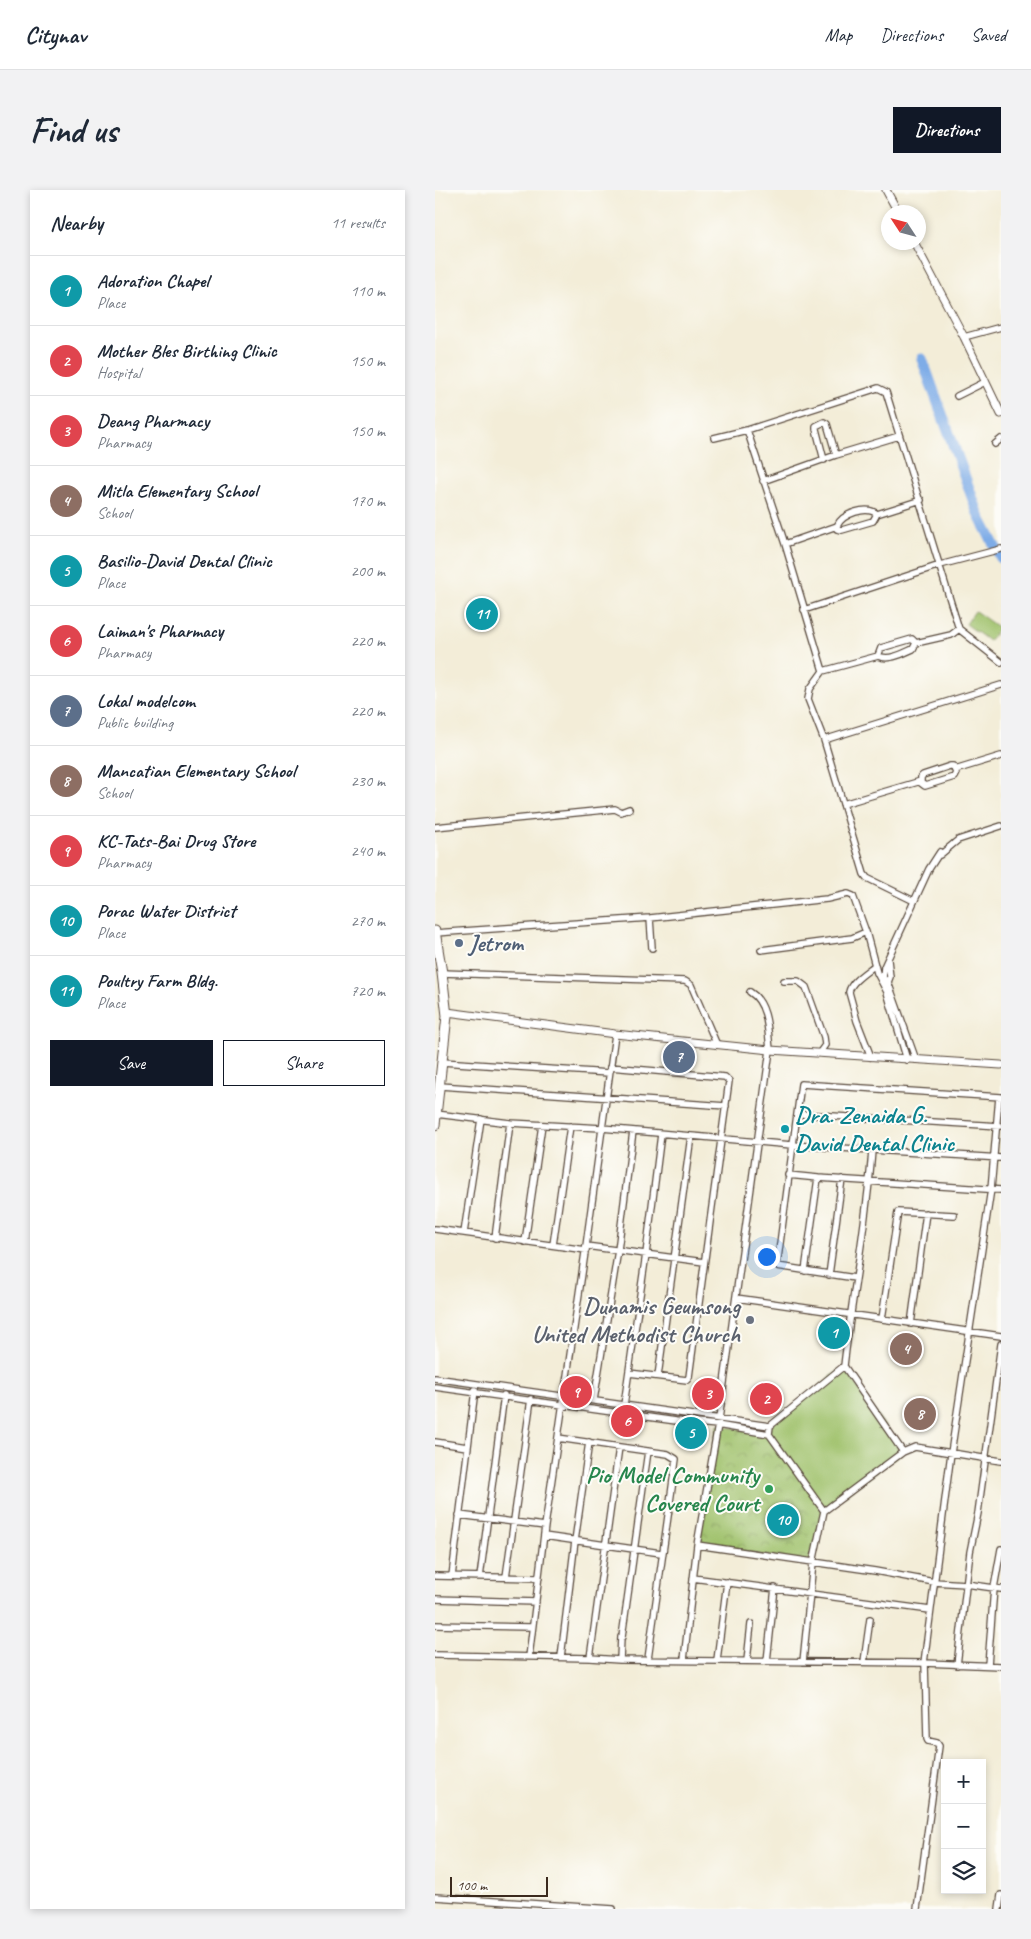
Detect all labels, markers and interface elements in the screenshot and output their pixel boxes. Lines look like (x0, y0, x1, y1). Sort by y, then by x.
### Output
text: Citynav (25, 20, 86, 50)
text: Map (825, 24, 852, 46)
text: Directions (880, 24, 943, 46)
text: Saved (971, 24, 1006, 46)
button: Directions (893, 107, 1001, 153)
text: Find us (30, 108, 117, 153)
north arrow (881, 205, 926, 250)
text: Nearby (50, 210, 103, 236)
text: 11 results (331, 213, 385, 233)
text: Adoration Chapel (97, 269, 209, 293)
text: 1 (62, 281, 70, 301)
text: 110 m (351, 281, 385, 301)
text: Place (97, 293, 125, 313)
text: Mother Bles Birthing Clinic (97, 339, 277, 363)
text: 2 (62, 351, 70, 371)
text: 150 m (351, 351, 385, 371)
text: Hospital (97, 363, 141, 383)
text: Deang Pharmacy (97, 409, 209, 433)
text: 3 (62, 421, 70, 441)
text: 150 m (351, 421, 385, 441)
text: Pharmacy (97, 433, 151, 453)
text: Mitla Elementary School (97, 479, 257, 503)
text: 4 (62, 491, 70, 511)
text: 170 m (351, 491, 385, 511)
text: School (97, 503, 131, 523)
text: Basilio-David Dental Clinic (97, 549, 272, 573)
text: 5 (63, 561, 69, 581)
text: 200 m (351, 561, 385, 581)
text: Place (97, 573, 125, 593)
pin: 11 (466, 595, 498, 633)
text: Laiman's Pharmacy (97, 619, 223, 643)
text: 6 (62, 631, 70, 651)
text: 220 m (351, 631, 385, 651)
text: Pharmacy (97, 643, 151, 663)
text: Lokal modelcom (97, 689, 195, 713)
text: 7 (62, 701, 70, 721)
text: 220 m (351, 701, 385, 721)
text: Public building (97, 713, 173, 733)
text: Mancatian Elementary School (97, 759, 295, 783)
text: 8 (62, 771, 70, 791)
text: 230 m (351, 771, 385, 791)
text: School (97, 783, 131, 803)
text: KC-Tats-Bai Drug Store (97, 829, 255, 853)
text: 9 (62, 841, 70, 861)
text: 240 m (351, 841, 385, 861)
text: Pharmacy (97, 853, 151, 873)
text: Porac Water District (97, 899, 236, 923)
text: 10 (59, 911, 73, 931)
text: 270 m (351, 911, 385, 931)
text: Place (97, 923, 125, 943)
place label: Jetrom (467, 928, 525, 958)
marker: Jetrom (453, 937, 465, 949)
text: Poultry Farm Bldg. (97, 969, 217, 993)
text: 11 (59, 981, 73, 1001)
text: 720 m (351, 981, 385, 1001)
text: Place (97, 993, 125, 1013)
pin: 7 (663, 1038, 695, 1076)
button: Save (50, 1040, 213, 1086)
button: Share (223, 1040, 385, 1086)
place label: Dra. Zenaida G. David Dental Clinic (795, 1100, 955, 1158)
marker: Dra. Zenaida G. David Dental Clinic (779, 1123, 791, 1135)
your location (754, 1244, 780, 1270)
place label: Dunamis Geumsong United Methodist Church (532, 1291, 742, 1349)
marker: Dunamis Geumsong United Methodist Church (744, 1314, 756, 1326)
pin: 1 (818, 1314, 850, 1352)
pin: 4 (890, 1330, 922, 1368)
pin: 9 (560, 1373, 592, 1411)
pin: 3 (692, 1375, 724, 1413)
pin: 2 (750, 1380, 782, 1418)
pin: 8 (904, 1395, 936, 1433)
pin: 6 (611, 1402, 643, 1440)
pin: 5 (675, 1414, 707, 1452)
place label: Pio Model Community Covered Court (586, 1460, 762, 1518)
marker: Pio Model Community Covered Court (763, 1483, 775, 1495)
pin: 10 (767, 1501, 799, 1539)
map controls (941, 1759, 986, 1894)
button: + (941, 1759, 986, 1804)
button: − (941, 1804, 986, 1849)
button: layers (941, 1849, 986, 1894)
scale bar (450, 1874, 547, 1897)
text: 100 m (457, 1877, 487, 1894)

